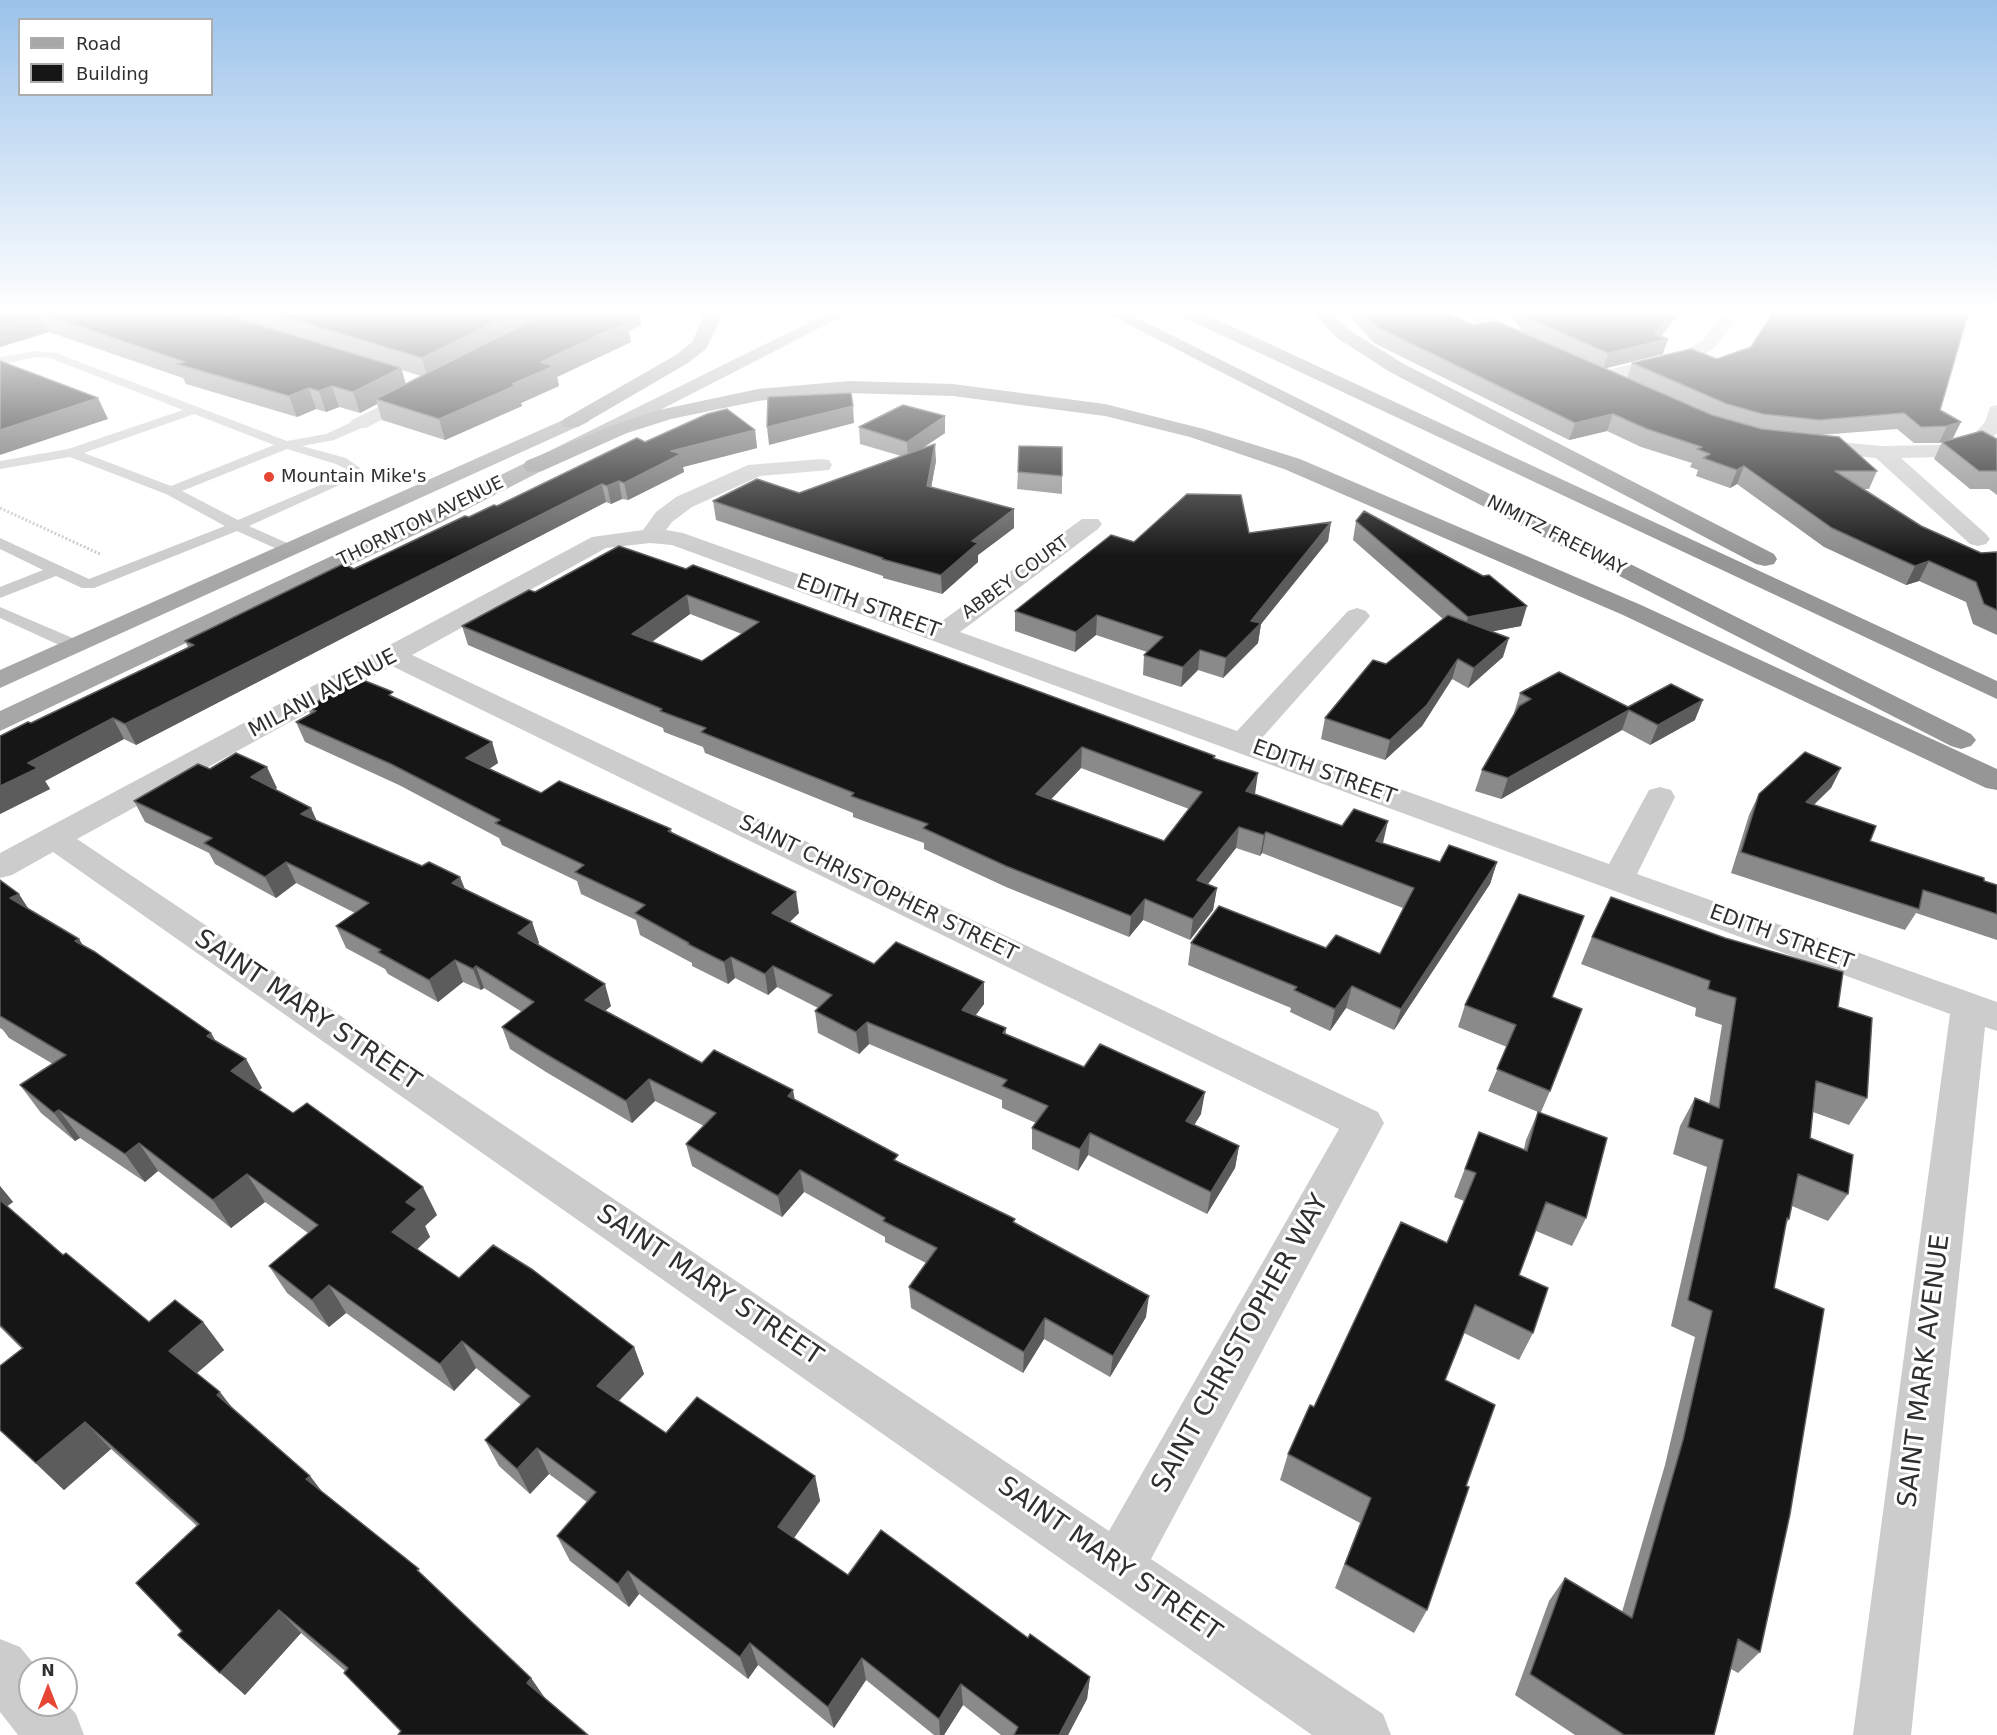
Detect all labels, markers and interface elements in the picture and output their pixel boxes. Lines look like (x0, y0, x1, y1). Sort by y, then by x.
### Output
legend (18, 18, 213, 96)
text: Road (76, 33, 121, 54)
text: Building (76, 63, 149, 84)
place label: Mountain Mike's (281, 466, 426, 488)
marker: Mountain Mike's (262, 470, 276, 484)
street label: THORNTON AVENUE (335, 472, 507, 572)
street label: NIMITZ FREEWAY (1483, 492, 1629, 580)
street label: ABBEY COURT (958, 532, 1074, 624)
street label: EDITH STREET (793, 569, 943, 645)
street label: MILANI AVENUE (244, 644, 402, 744)
street label: EDITH STREET (1249, 735, 1399, 811)
street label: SAINT CHRISTOPHER STREET (735, 810, 1021, 968)
street label: EDITH STREET (1706, 900, 1856, 976)
street label: SAINT MARY STREET (188, 924, 426, 1098)
street label: SAINT CHRISTOPHER WAY (1146, 1189, 1336, 1499)
street label: SAINT MARY STREET (590, 1199, 828, 1373)
street label: SAINT MARK AVENUE (1893, 1233, 1957, 1509)
street label: SAINT MARY STREET (991, 1471, 1227, 1649)
north arrow (18, 1657, 78, 1717)
text: N (41, 1661, 55, 1680)

